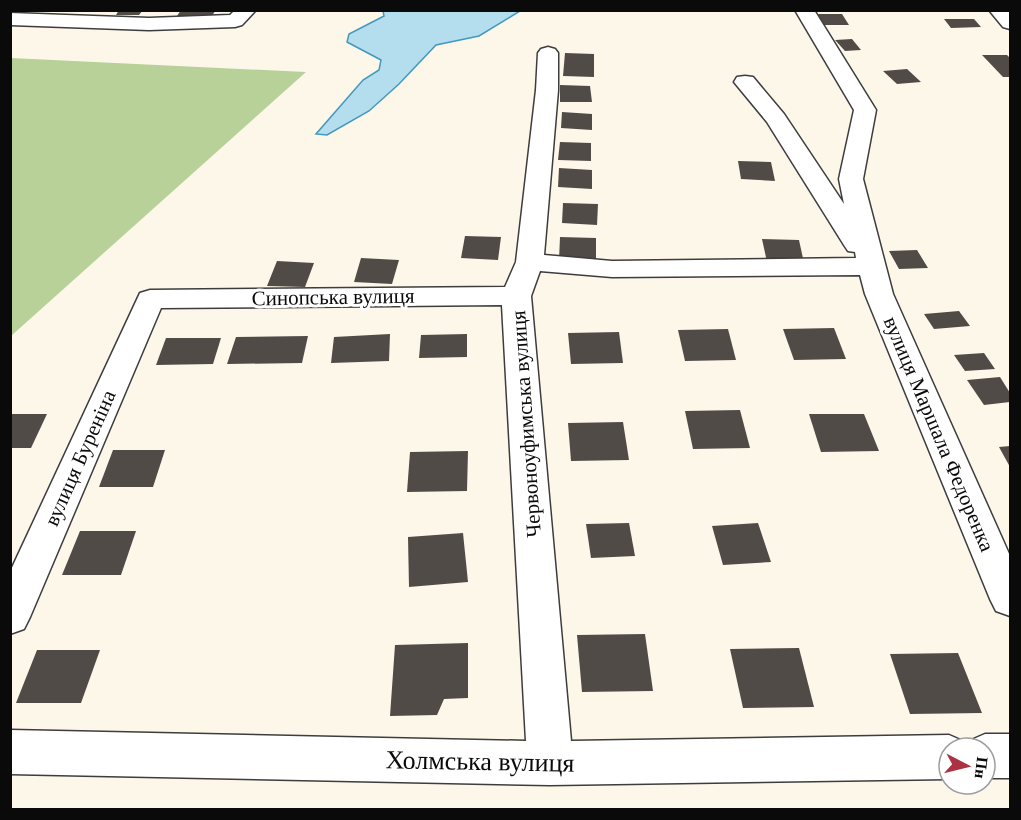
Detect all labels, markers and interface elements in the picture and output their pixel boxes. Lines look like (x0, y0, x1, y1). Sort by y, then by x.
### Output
street label: Синопська вулиця (251, 284, 415, 310)
street label: Червоноуфимська вулиця (506, 309, 546, 538)
street label: вулиця Маршала Федоренка (879, 313, 1000, 556)
street label: вулиця Буреніна (39, 386, 121, 530)
north arrow (937, 736, 997, 796)
street label: Холмська вулиця (385, 745, 575, 778)
text: Пн (972, 756, 991, 780)

